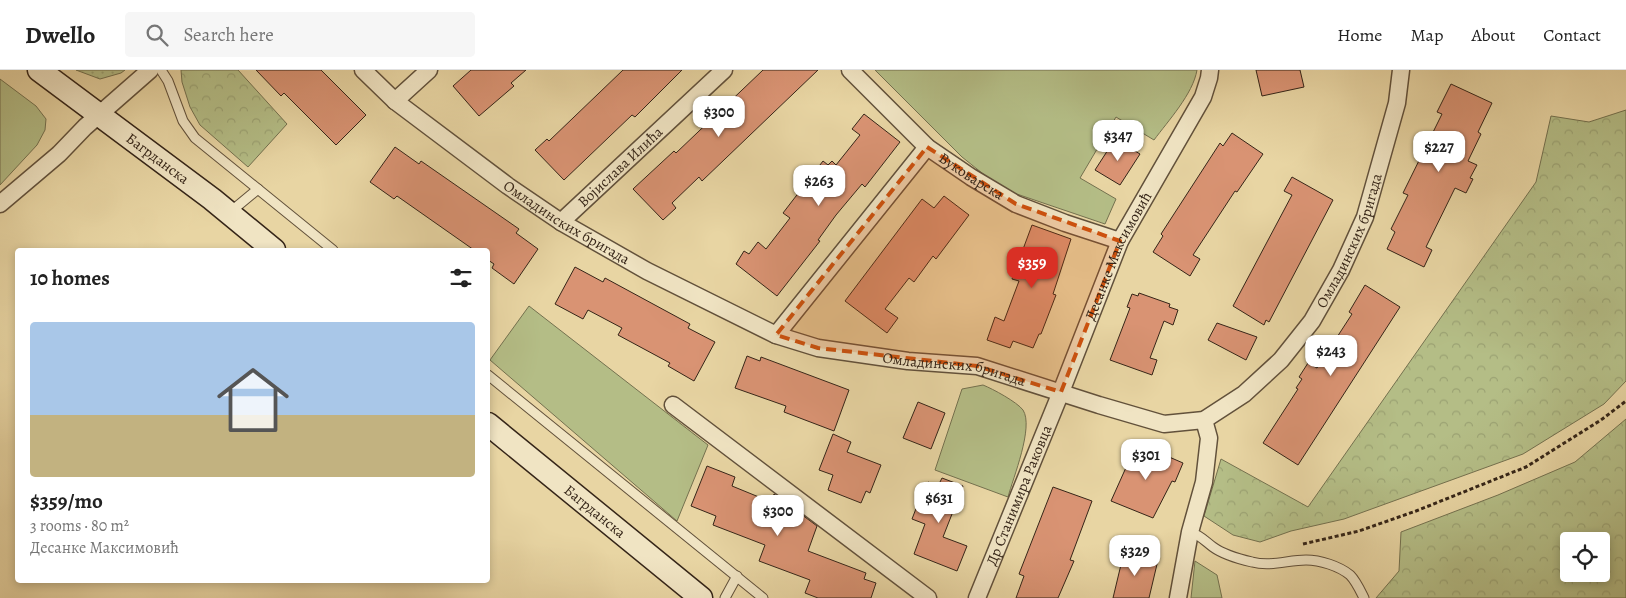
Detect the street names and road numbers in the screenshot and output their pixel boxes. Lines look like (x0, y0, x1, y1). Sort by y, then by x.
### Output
street label: Војислава Илића (573, 122, 667, 211)
street label: Багрданска (122, 128, 193, 189)
street label: Вуковарска (935, 148, 1008, 204)
street label: Омладинских бригада (1311, 171, 1387, 312)
street label: Омладинских бригада (499, 176, 633, 269)
street label: Десанке Максимовић (1080, 188, 1156, 323)
street label: Омладинских бригада (881, 347, 1028, 391)
street label: Др Станимира Раковца (981, 422, 1057, 568)
street label: Багрданска (560, 480, 630, 543)

